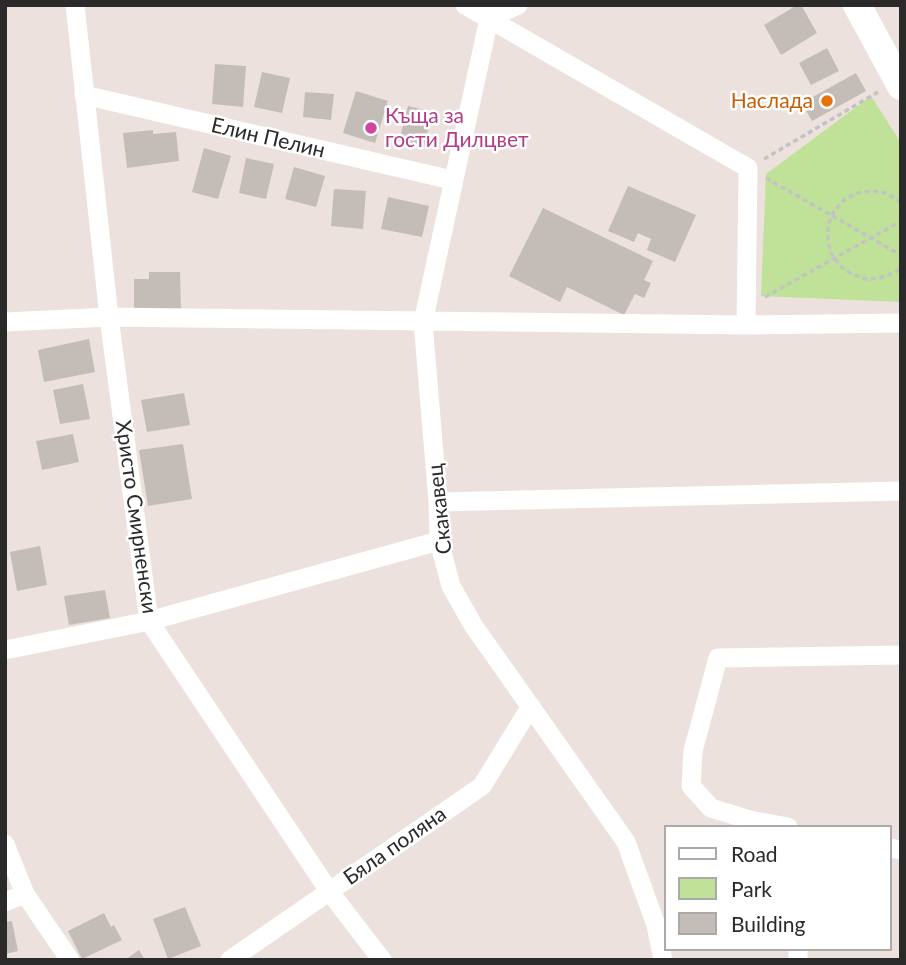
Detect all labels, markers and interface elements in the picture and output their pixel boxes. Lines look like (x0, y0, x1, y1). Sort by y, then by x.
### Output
place label: Наслада (731, 88, 813, 114)
marker: Наслада (819, 93, 835, 109)
place label: Къща за гости Дилцвет (385, 103, 529, 153)
street label: Елин Пелин (209, 113, 327, 163)
marker: Къща за гости Дилцвет (363, 120, 379, 136)
street label: Христо Смирненски (110, 419, 162, 615)
street label: Скакавец (423, 463, 457, 555)
street label: Бяла поляна (339, 801, 451, 891)
legend (664, 825, 892, 951)
text: Road (731, 841, 778, 866)
text: Park (731, 876, 772, 901)
text: Building (731, 911, 806, 936)

